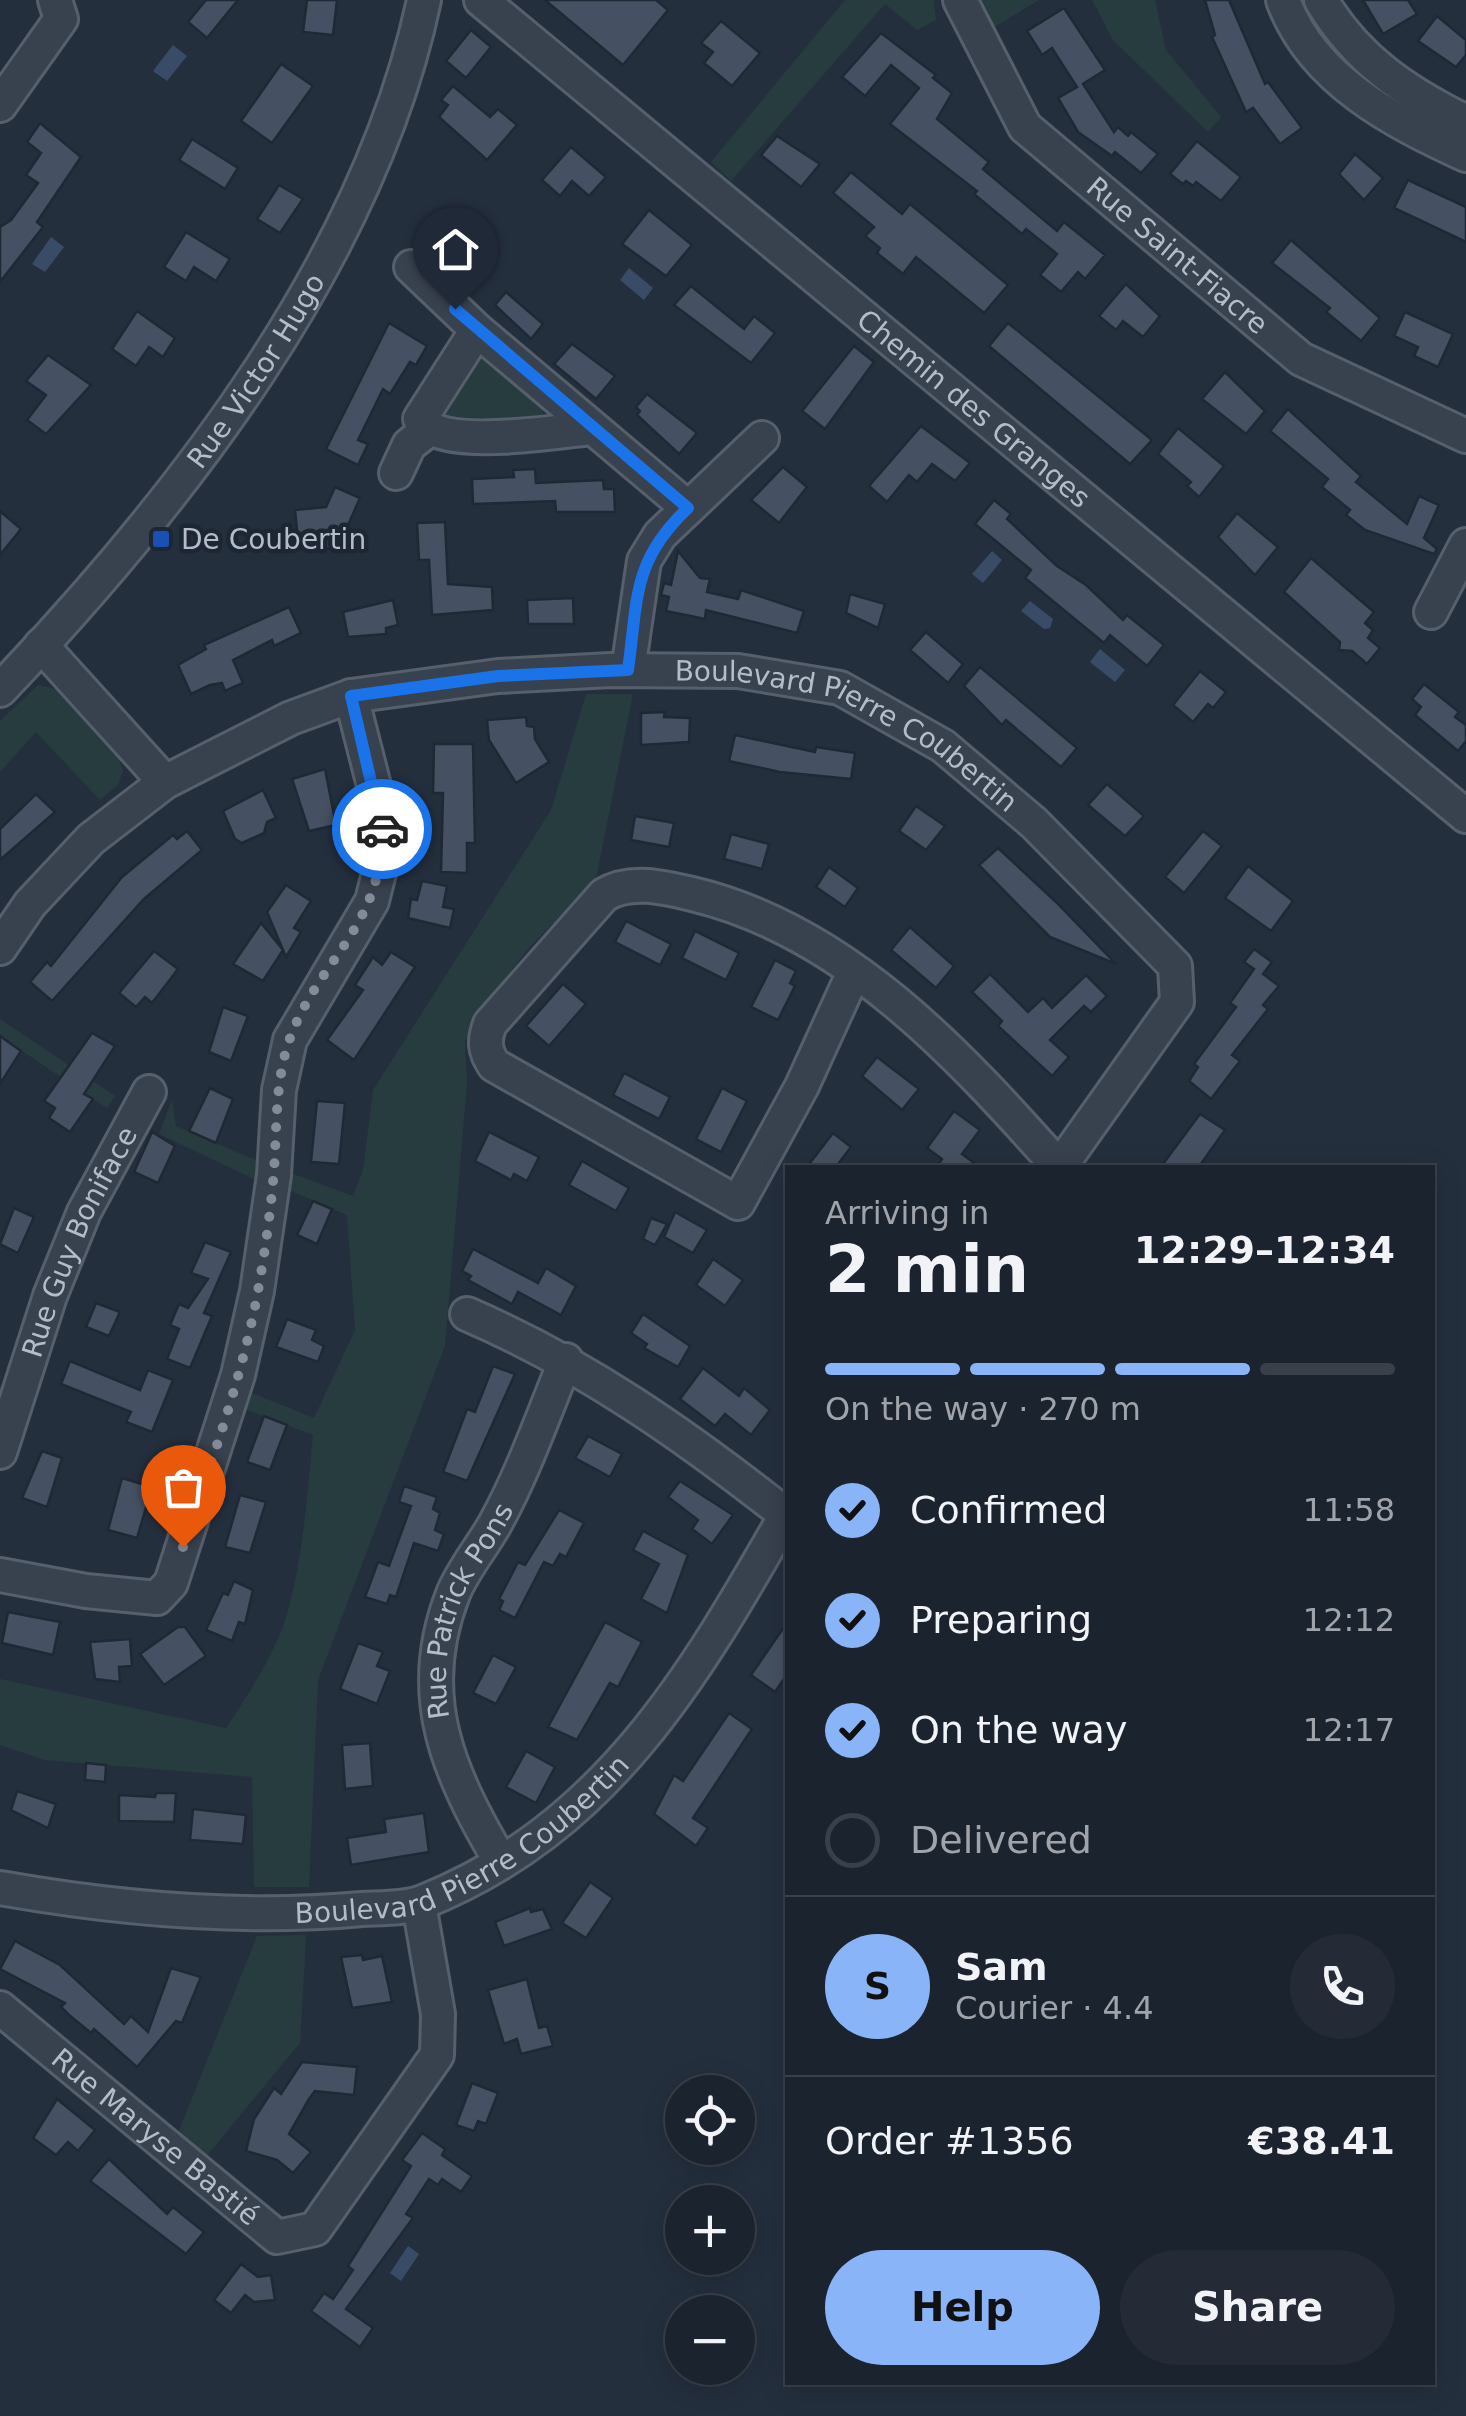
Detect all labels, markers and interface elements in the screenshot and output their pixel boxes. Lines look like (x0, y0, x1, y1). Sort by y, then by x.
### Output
street label: Rue Saint-Fiacre (1080, 170, 1275, 341)
pin (413, 207, 498, 310)
icon: home (428, 222, 483, 277)
street label: Rue Victor Hugo (180, 268, 331, 475)
street label: Chemin des Granges (851, 302, 1097, 514)
place label: De Coubertin (181, 523, 366, 556)
marker: De Coubertin (150, 528, 172, 550)
street label: Boulevard Pierre Coubertin (675, 654, 1024, 818)
courier (332, 779, 432, 879)
icon: car (355, 802, 410, 857)
street label: Rue Guy Boniface (15, 1121, 144, 1361)
text: Arriving in (825, 1194, 989, 1232)
text: 12:29–12:34 (1134, 1228, 1395, 1272)
text: 2 min (825, 1232, 1029, 1307)
text: On the way · 270 m (825, 1390, 1141, 1428)
pin (141, 1445, 226, 1548)
icon: bag (156, 1460, 211, 1515)
icon: check (825, 1483, 880, 1538)
text: Confirmed (910, 1488, 1107, 1532)
text: 11:58 (1303, 1491, 1395, 1529)
street label: Rue Patrick Pons (419, 1497, 520, 1721)
icon: check (825, 1593, 880, 1648)
text: Preparing (910, 1598, 1092, 1642)
text: 12:12 (1303, 1601, 1395, 1639)
icon: check (825, 1703, 880, 1758)
text: On the way (910, 1708, 1127, 1752)
text: 12:17 (1303, 1711, 1395, 1749)
street label: Boulevard Pierre Coubertin (294, 1748, 636, 1929)
text: Delivered (910, 1818, 1092, 1862)
button: phone (1290, 1934, 1395, 2039)
text: Sam (955, 1945, 1048, 1989)
text: S (864, 1964, 891, 2008)
text: Courier · 4.4 (955, 1989, 1154, 2027)
street label: Rue Maryse Bastié (45, 2041, 266, 2232)
map controls (665, 2075, 755, 2385)
button: locate (665, 2075, 755, 2165)
text: Order #1356 (825, 2119, 1074, 2163)
text: €38.41 (1248, 2119, 1395, 2163)
button: + (665, 2185, 755, 2275)
button: Help (825, 2250, 1100, 2365)
button: Share (1120, 2250, 1395, 2365)
button: − (665, 2295, 755, 2385)

